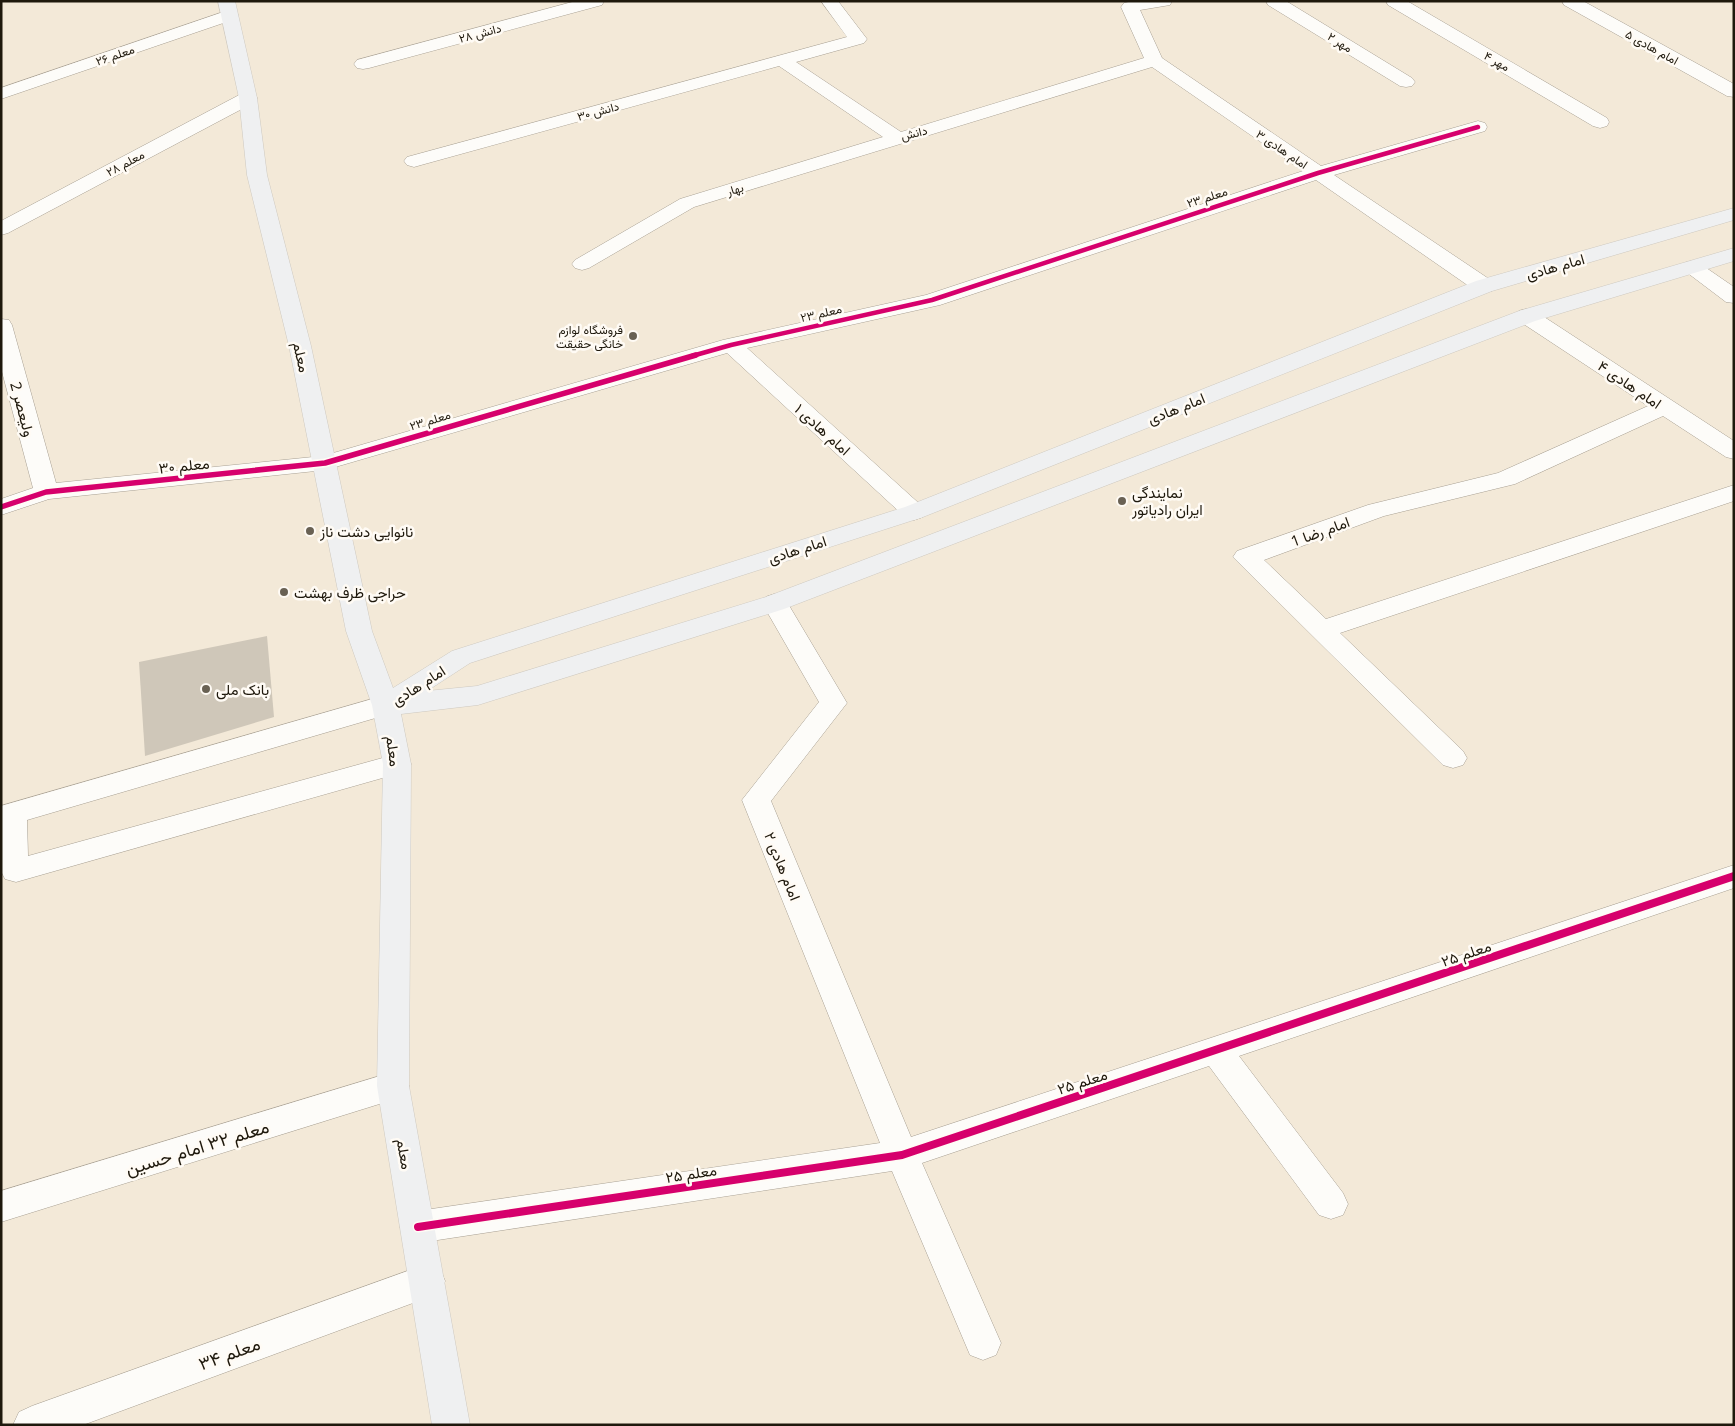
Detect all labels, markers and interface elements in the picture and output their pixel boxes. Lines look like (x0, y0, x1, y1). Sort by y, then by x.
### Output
street label: دانش ۲۸ (457, 19, 503, 47)
street label: امام هادی ۵ (1622, 25, 1682, 69)
street label: مهر ۲ (1324, 28, 1356, 56)
street label: معلم ۲۶ (93, 40, 137, 70)
street label: مهر ۴ (1481, 47, 1513, 75)
street label: دانش ۳۰ (575, 97, 621, 125)
street label: دانش (899, 121, 929, 144)
street label: امام هادی ٣ (1253, 125, 1311, 173)
street label: معلم ۲۸ (103, 146, 147, 180)
street label: بهار (724, 178, 746, 200)
street label: معلم ۲۳ (1184, 182, 1230, 212)
street label: امام هادی (1523, 248, 1587, 285)
street label: معلم ۲۳ (799, 300, 843, 326)
place label: فروشگاه لوازم خانگی حقیقت (556, 321, 623, 352)
marker: فروشگاه لوازم خانگی حقیقت (627, 330, 639, 342)
street label: معلم (288, 340, 315, 375)
street label: امام هادی ۴ (1594, 355, 1666, 413)
street label: ولیعصر 2 (6, 379, 40, 439)
street label: امام هادی (1144, 387, 1208, 430)
street label: امام هادی ١ (790, 399, 855, 460)
street label: معلم ۲۳ (407, 406, 453, 434)
street label: معلم ۳۰ (158, 452, 211, 479)
place label: نمایندگی ایران رادیاتور (1131, 482, 1203, 519)
marker: نمایندگی ایران رادیاتور (1116, 495, 1128, 507)
street label: امام رضا 1 (1288, 511, 1352, 552)
place label: نانوایی دشت ناز (319, 521, 413, 542)
marker: نانوایی دشت ناز (304, 525, 316, 537)
street label: امام هادی (765, 530, 829, 569)
place label: حراجی ظرف بهشت (294, 582, 406, 603)
marker: حراجی ظرف بهشت (278, 586, 290, 598)
street label: امام هادی (387, 660, 449, 711)
place label: بانک ملی (216, 679, 269, 700)
marker: بانک ملی (200, 683, 212, 695)
street label: معلم (381, 734, 406, 768)
street label: امام هادی ٢ (759, 829, 806, 904)
street label: معلم ۲۵ (1438, 935, 1494, 972)
street label: معلم ۲۵ (1054, 1064, 1110, 1099)
street label: معلم ۳۲ امام حسین (122, 1114, 272, 1181)
street label: معلم (391, 1137, 418, 1171)
street label: معلم ۲۵ (664, 1159, 718, 1188)
street label: معلم ۳۴ (195, 1331, 263, 1376)

